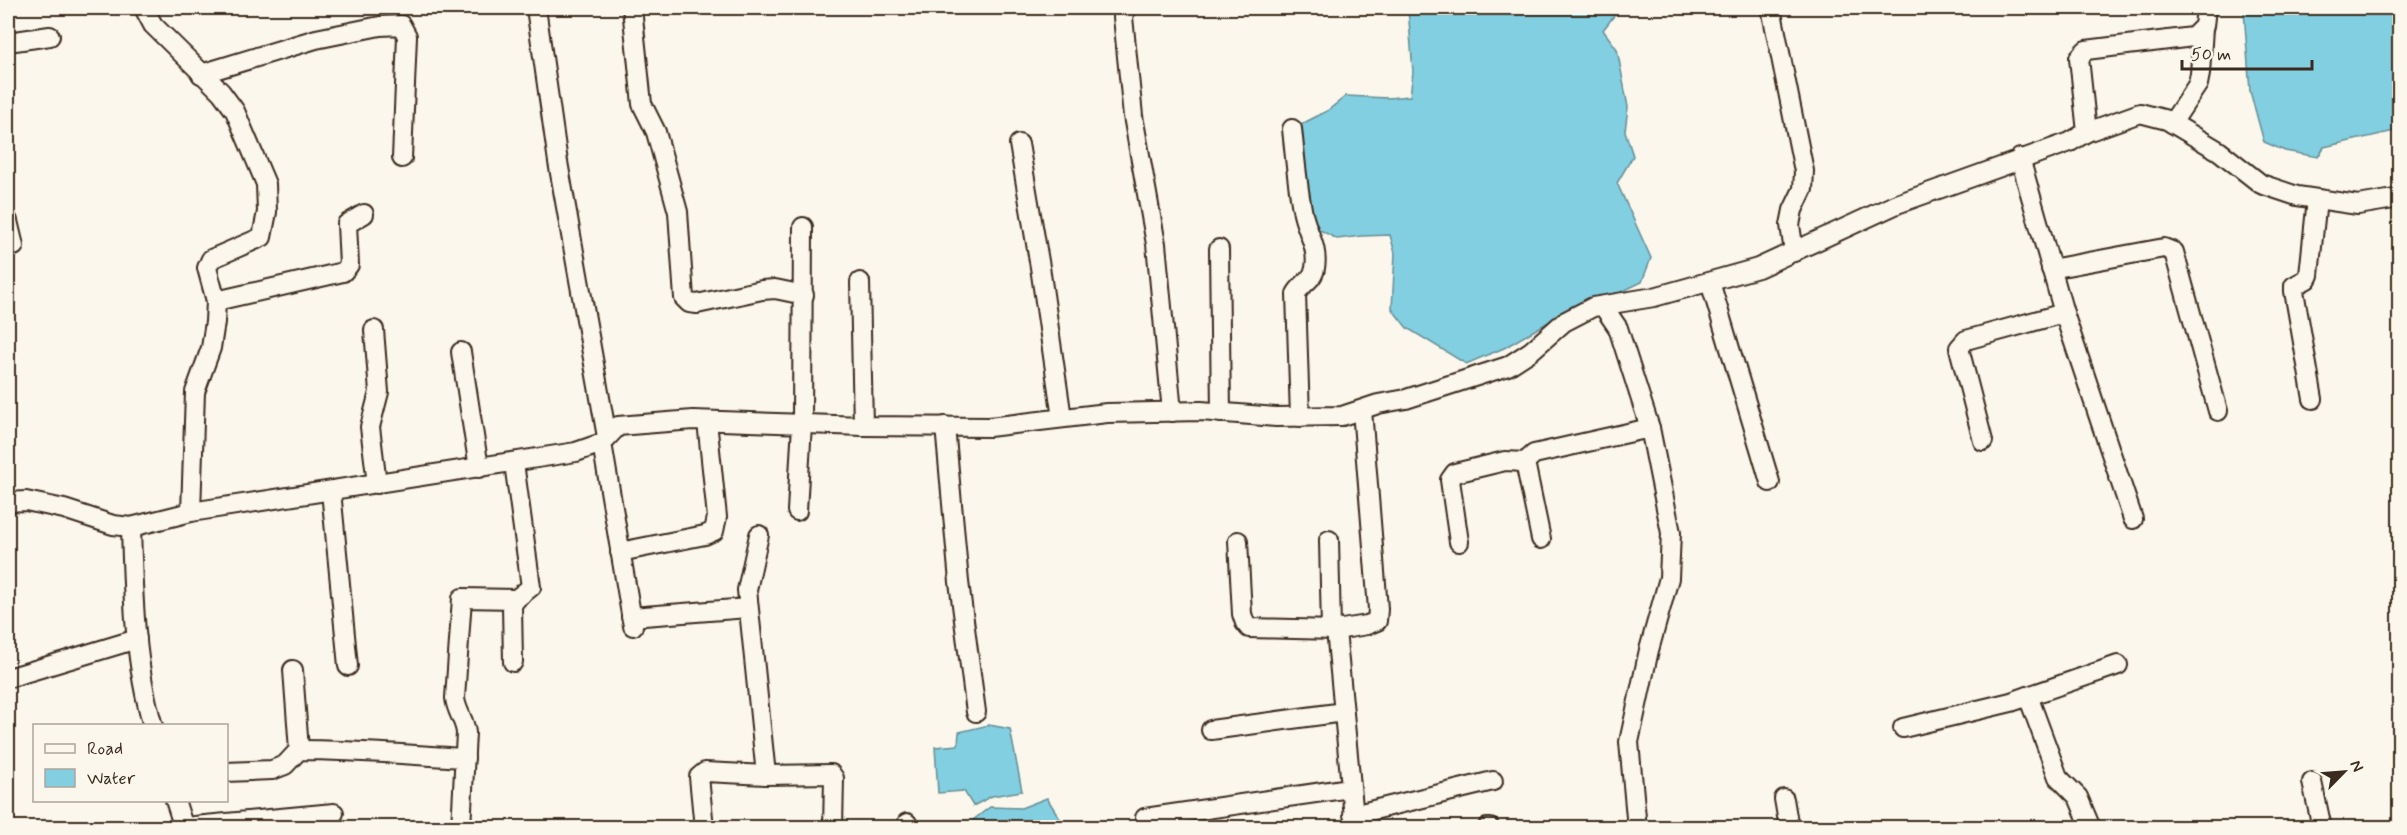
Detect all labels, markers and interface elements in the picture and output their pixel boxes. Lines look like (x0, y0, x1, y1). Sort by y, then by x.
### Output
scale bar (2182, 33, 2312, 71)
text: 50 m (2191, 43, 2231, 67)
legend (33, 724, 228, 802)
text: Road (87, 737, 123, 761)
north arrow (2314, 742, 2374, 802)
text: N (2344, 757, 2368, 776)
text: Water (87, 767, 136, 791)

